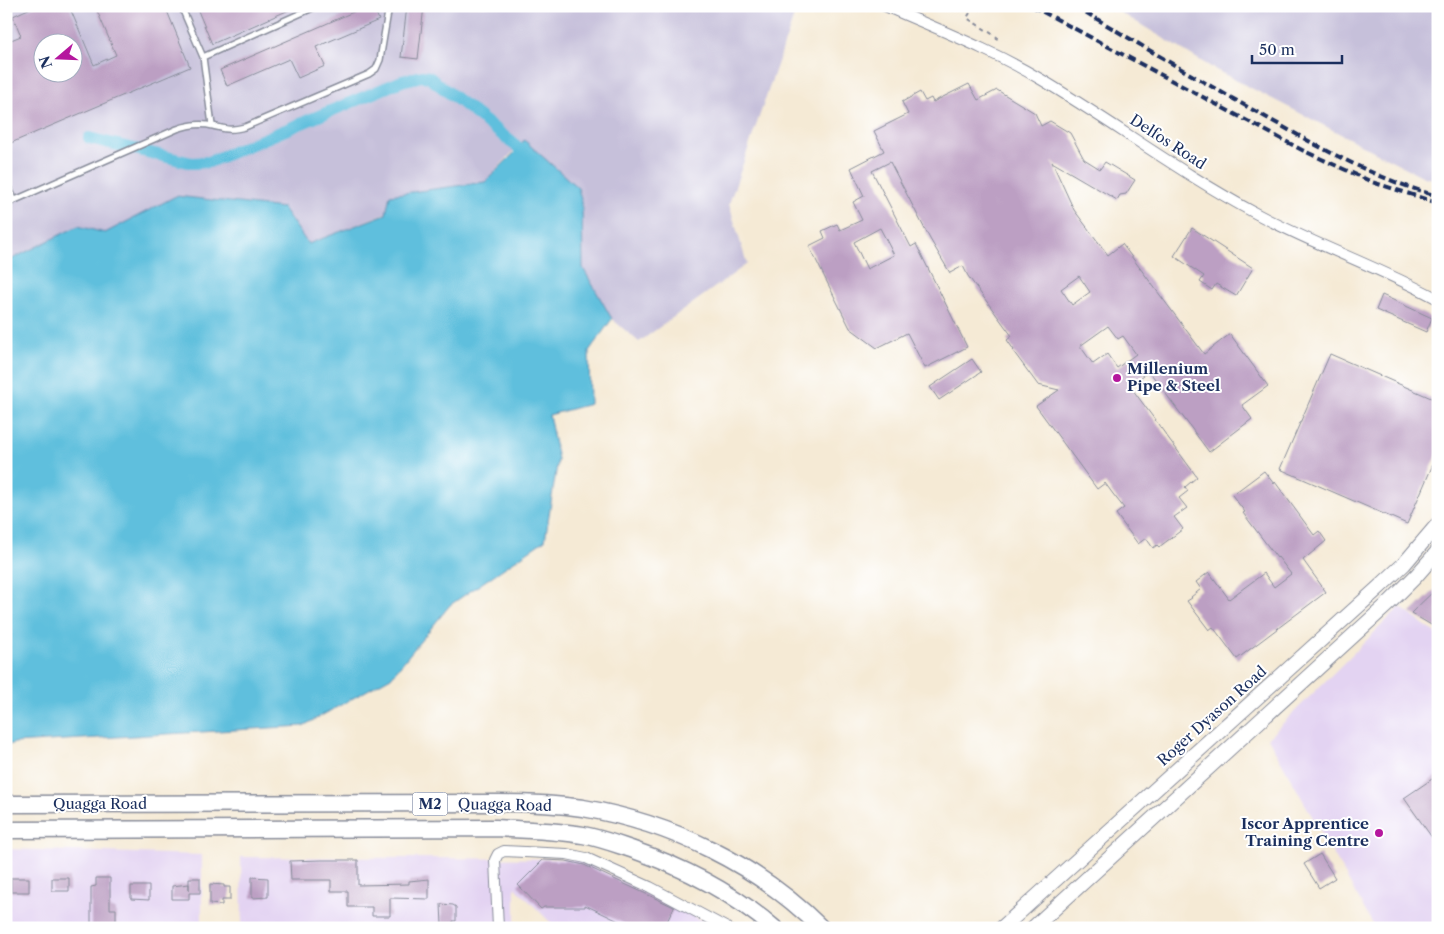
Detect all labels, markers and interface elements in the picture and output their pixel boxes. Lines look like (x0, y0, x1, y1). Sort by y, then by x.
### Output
north arrow (32, 32, 82, 82)
scale bar (1252, 32, 1342, 64)
text: 50 m (1259, 40, 1295, 59)
text: N (35, 54, 56, 71)
street label: Delfos Road (1127, 110, 1210, 173)
place label: Millenium Pipe & Steel (1127, 359, 1220, 395)
marker: Millenium Pipe & Steel (1111, 372, 1123, 384)
street label: Roger Dyason Road (1153, 662, 1270, 770)
road number: M2 (412, 792, 448, 816)
street label: Quagga Road (53, 794, 147, 813)
street label: Quagga Road (458, 794, 552, 815)
place label: Iscor Apprentice Training Centre (1241, 814, 1369, 850)
marker: Iscor Apprentice Training Centre (1373, 827, 1385, 839)

